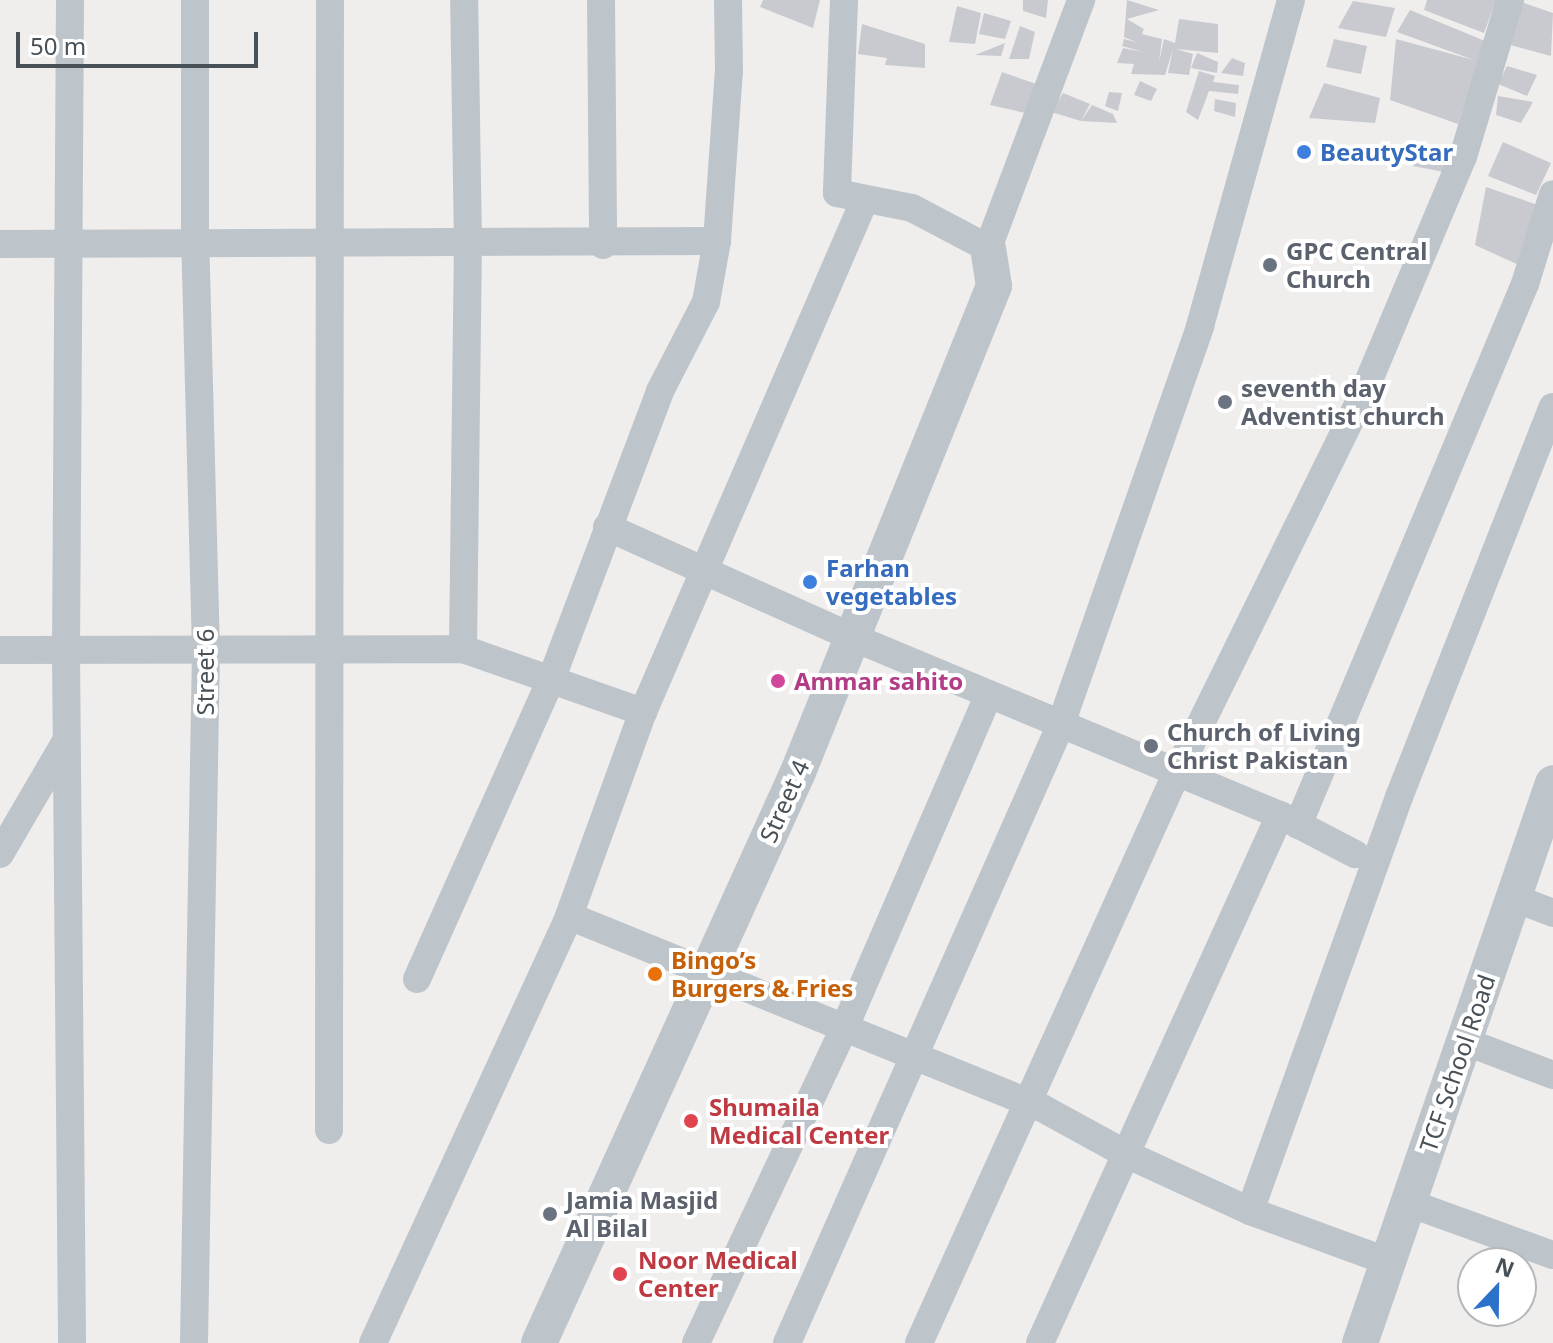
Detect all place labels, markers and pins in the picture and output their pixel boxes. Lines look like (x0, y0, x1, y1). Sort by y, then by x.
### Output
place label: BeautyStar (1320, 138, 1453, 166)
marker: BeautyStar (1295, 143, 1313, 161)
place label: GPC Central Church (1286, 237, 1427, 293)
marker: GPC Central Church (1261, 256, 1279, 274)
place label: seventh day Adventist church (1241, 374, 1445, 430)
marker: seventh day Adventist church (1216, 393, 1234, 411)
place label: Farhan vegetables (826, 554, 957, 610)
marker: Farhan vegetables (801, 573, 819, 591)
place label: Ammar sahito (794, 667, 963, 695)
marker: Ammar sahito (769, 672, 787, 690)
place label: Church of Living Christ Pakistan (1167, 718, 1361, 774)
marker: Church of Living Christ Pakistan (1142, 737, 1160, 755)
place label: Bingo’s Burgers & Fries (671, 946, 853, 1002)
marker: Bingo’s Burgers & Fries (646, 965, 664, 983)
place label: Shumaila Medical Center (709, 1093, 889, 1149)
marker: Shumaila Medical Center (680, 1110, 702, 1132)
place label: Jamia Masjid Al Bilal (566, 1186, 718, 1242)
marker: Jamia Masjid Al Bilal (541, 1205, 559, 1223)
place label: Noor Medical Center (638, 1246, 798, 1302)
marker: Noor Medical Center (609, 1263, 631, 1285)

